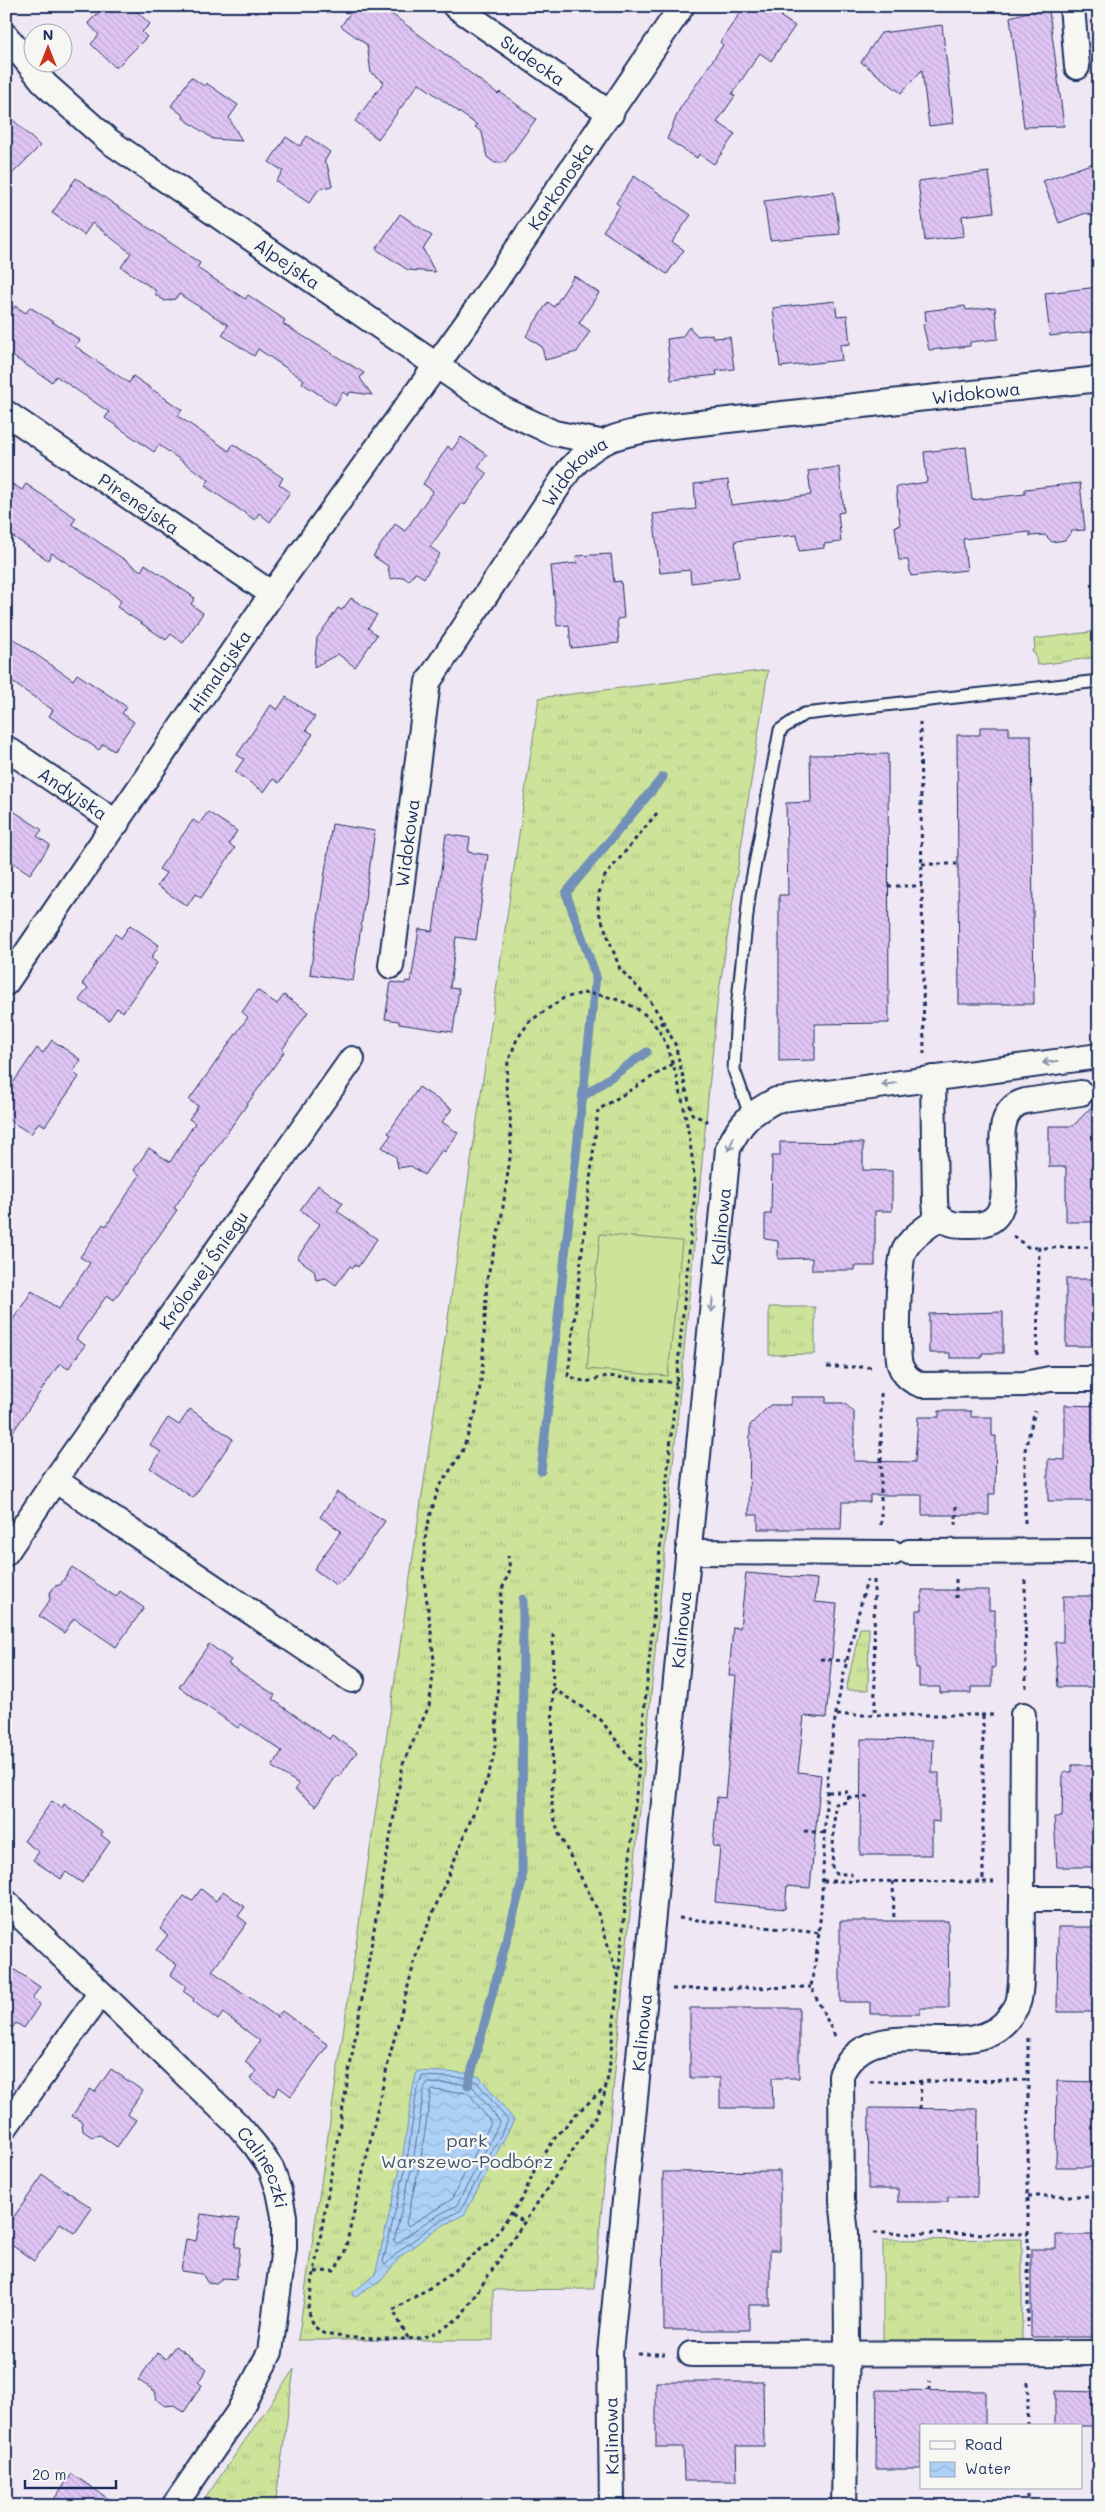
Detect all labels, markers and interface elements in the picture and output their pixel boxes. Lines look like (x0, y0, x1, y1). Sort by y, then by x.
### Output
north arrow (22, 22, 72, 72)
text: N (43, 25, 53, 44)
street label: Sudecka (496, 29, 570, 91)
street label: Karkonoska (522, 137, 599, 235)
street label: Alpejska (250, 232, 325, 294)
street label: Widokowa (931, 376, 1021, 409)
street label: Widokowa (536, 430, 612, 511)
street label: Pirenejska (94, 467, 184, 540)
street label: Himalajska (183, 625, 256, 717)
street label: Andyjska (34, 761, 113, 825)
street label: Widokowa (389, 797, 425, 889)
one-way arrow (1043, 1057, 1059, 1067)
one-way arrow (882, 1079, 898, 1089)
one-way arrow (725, 1136, 735, 1151)
street label: Kalinowa (705, 1186, 736, 1266)
street label: Królowej Śniegu (153, 1206, 253, 1334)
one-way arrow (707, 1297, 716, 1313)
street label: Kalinowa (665, 1589, 697, 1669)
street label: Kalinowa (626, 1993, 657, 2073)
street label: Calineczki (232, 2121, 294, 2210)
park label: park Warszewo-Podbórz (381, 2128, 553, 2173)
street label: Kalinowa (598, 2397, 624, 2475)
legend (920, 2424, 1082, 2490)
text: Road (965, 2434, 1002, 2454)
scale bar (25, 2457, 116, 2489)
text: Water (965, 2458, 1011, 2478)
text: 20 m (32, 2464, 66, 2484)

